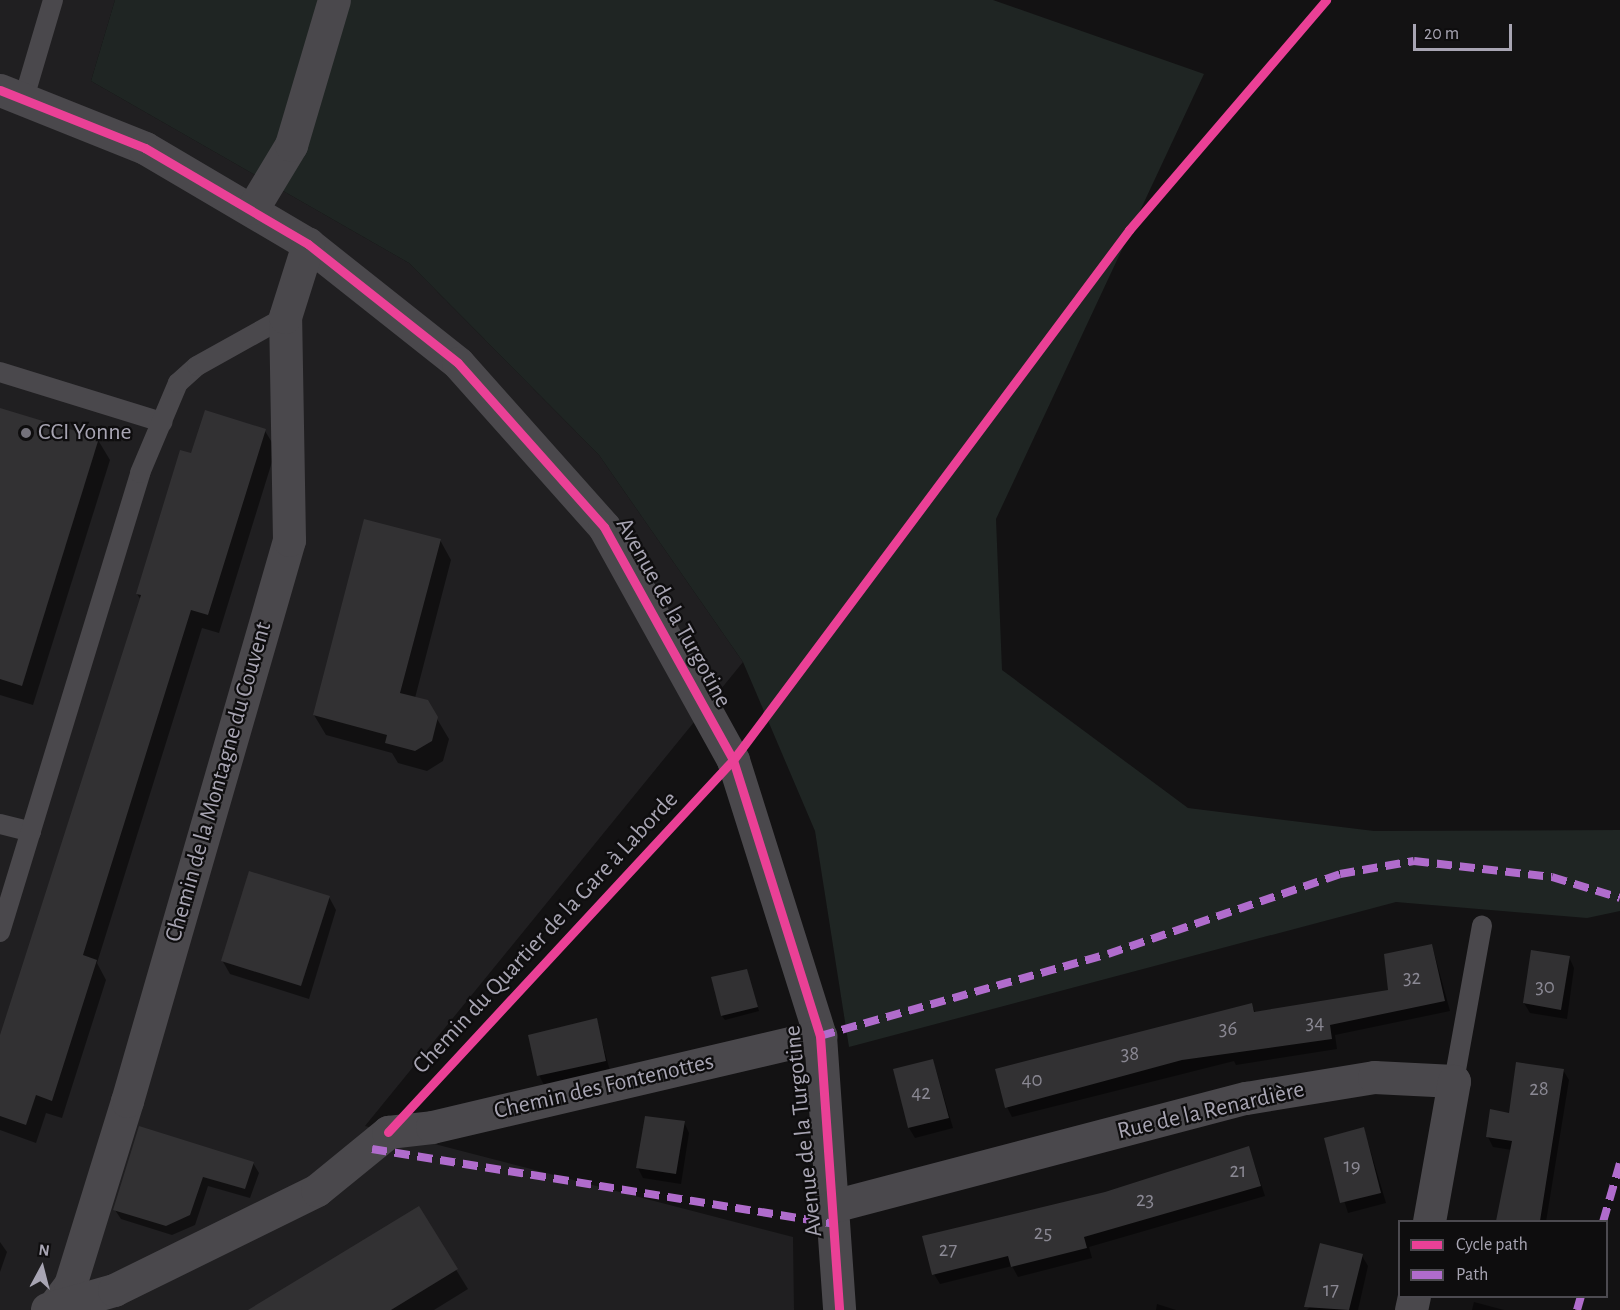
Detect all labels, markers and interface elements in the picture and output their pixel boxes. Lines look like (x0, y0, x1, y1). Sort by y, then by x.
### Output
scale bar (1416, 12, 1515, 50)
text: 20 m (1424, 25, 1459, 43)
place label: CCI Yonne (38, 419, 132, 447)
marker: CCI Yonne (19, 426, 33, 440)
street label: Avenue de la Turgotine (609, 513, 737, 713)
street label: Chemin de la Montagne du Couvent (159, 619, 279, 945)
street label: Chemin du Quartier de la Gare à Laborde (407, 786, 685, 1080)
house number: 32 (1403, 965, 1421, 991)
house number: 30 (1535, 974, 1555, 1000)
house number: 34 (1306, 1010, 1324, 1036)
house number: 36 (1219, 1016, 1237, 1042)
street label: Avenue de la Turgotine (779, 1024, 829, 1238)
house number: 38 (1121, 1041, 1139, 1067)
street label: Chemin des Fontenottes (491, 1048, 717, 1126)
house number: 40 (1021, 1067, 1043, 1093)
street label: Rue de la Renardière (1115, 1075, 1307, 1147)
house number: 28 (1529, 1076, 1549, 1102)
house number: 42 (911, 1080, 931, 1106)
house number: 19 (1343, 1153, 1361, 1179)
house number: 21 (1230, 1158, 1246, 1184)
house number: 23 (1136, 1187, 1154, 1213)
house number: 25 (1034, 1220, 1052, 1246)
legend (1398, 1220, 1608, 1298)
text: Cycle path (1456, 1236, 1528, 1254)
house number: 27 (939, 1237, 957, 1263)
north arrow (12, 1238, 72, 1298)
text: N (38, 1242, 51, 1259)
text: Path (1456, 1266, 1488, 1284)
house number: 17 (1323, 1277, 1339, 1303)

